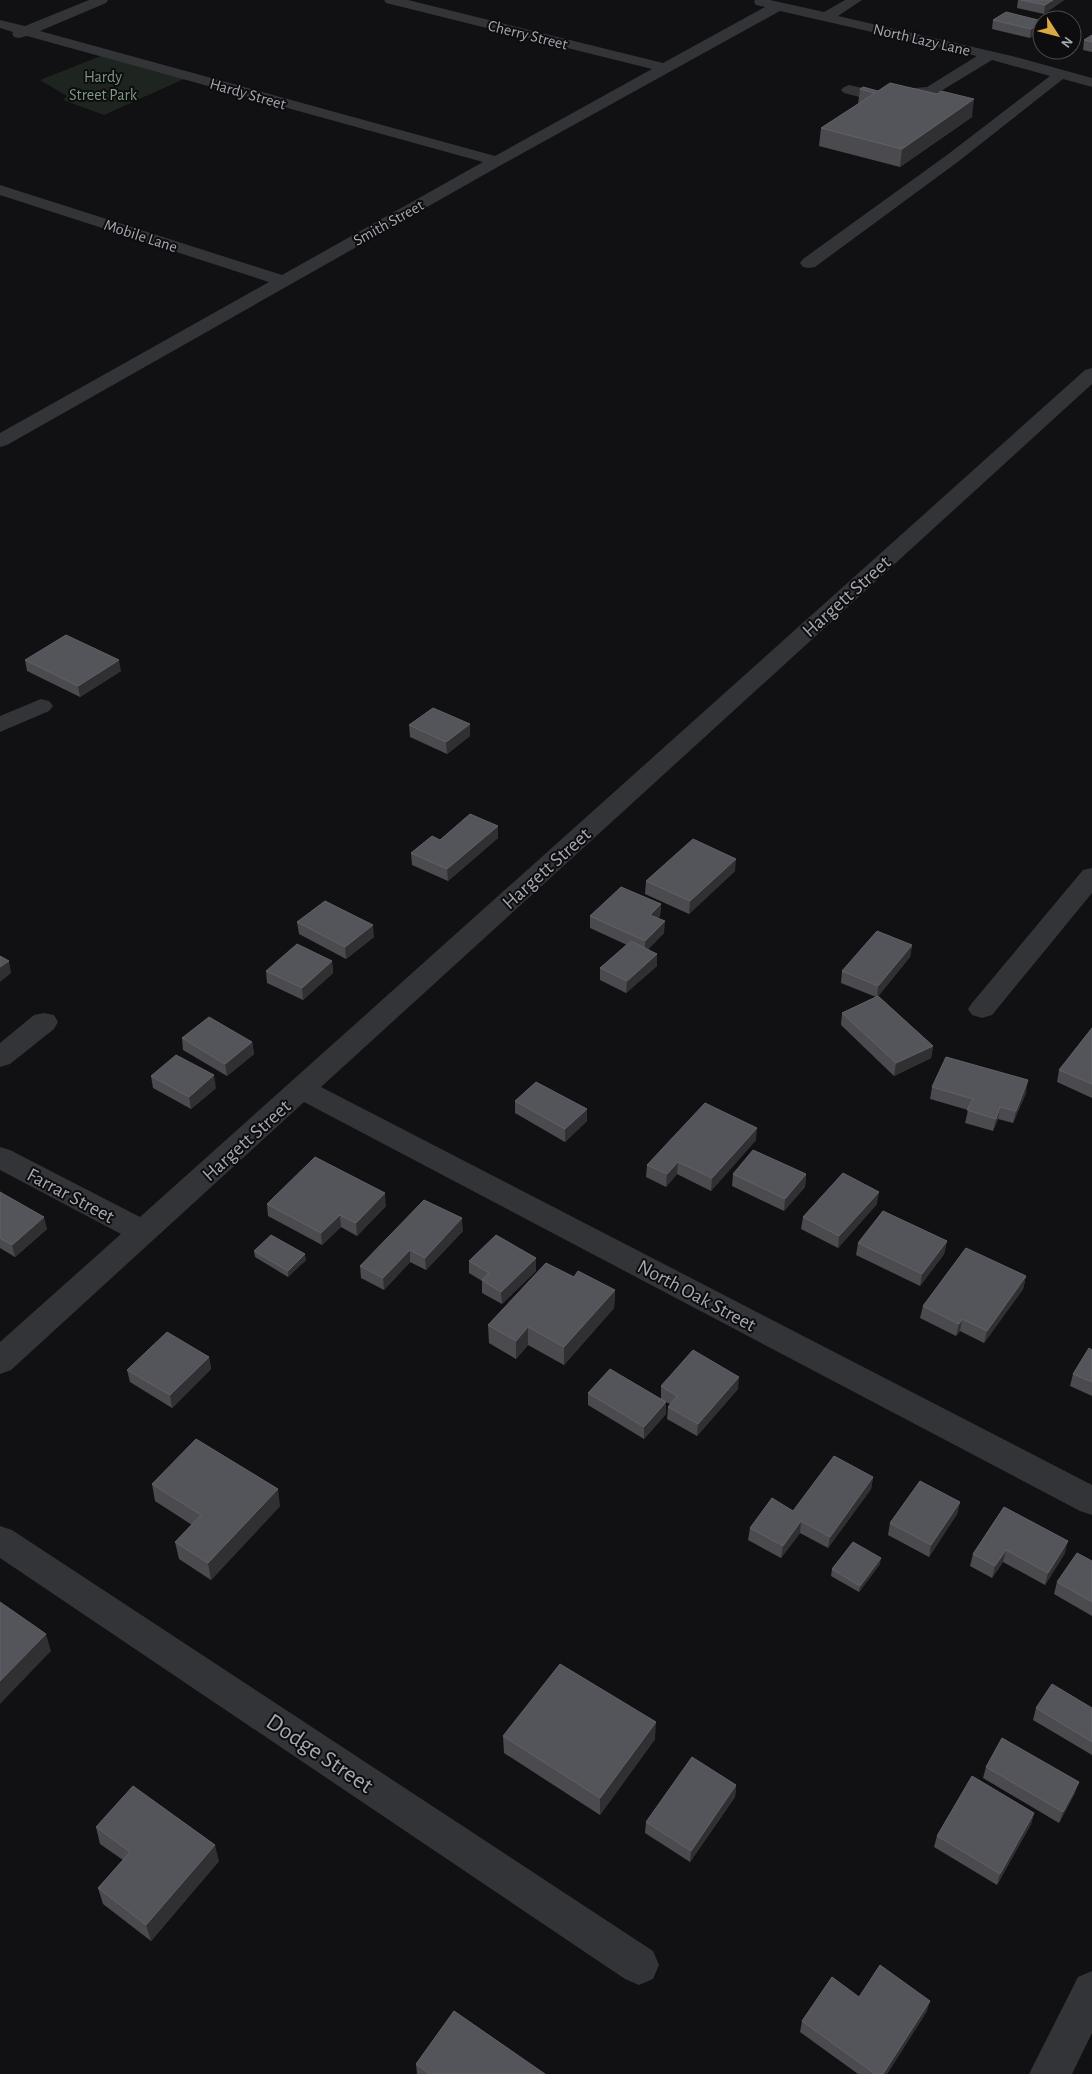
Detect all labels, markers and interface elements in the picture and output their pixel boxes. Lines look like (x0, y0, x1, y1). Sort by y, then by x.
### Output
north arrow (1032, 10, 1082, 60)
street label: Cherry Street (486, 17, 569, 54)
street label: North Lazy Lane (871, 21, 972, 60)
text: N (1058, 34, 1075, 50)
park label: Hardy Street Park (69, 69, 138, 103)
street label: Hardy Street (208, 75, 288, 113)
street label: Smith Street (351, 197, 426, 249)
street label: Mobile Lane (102, 217, 179, 255)
street label: Hargett Street (799, 552, 895, 641)
street label: Hargett Street (499, 824, 595, 913)
street label: Hargett Street (199, 1096, 295, 1185)
street label: Farrar Street (24, 1165, 118, 1227)
street label: North Oak Street (634, 1256, 760, 1336)
street label: Dodge Street (262, 1710, 377, 1798)

